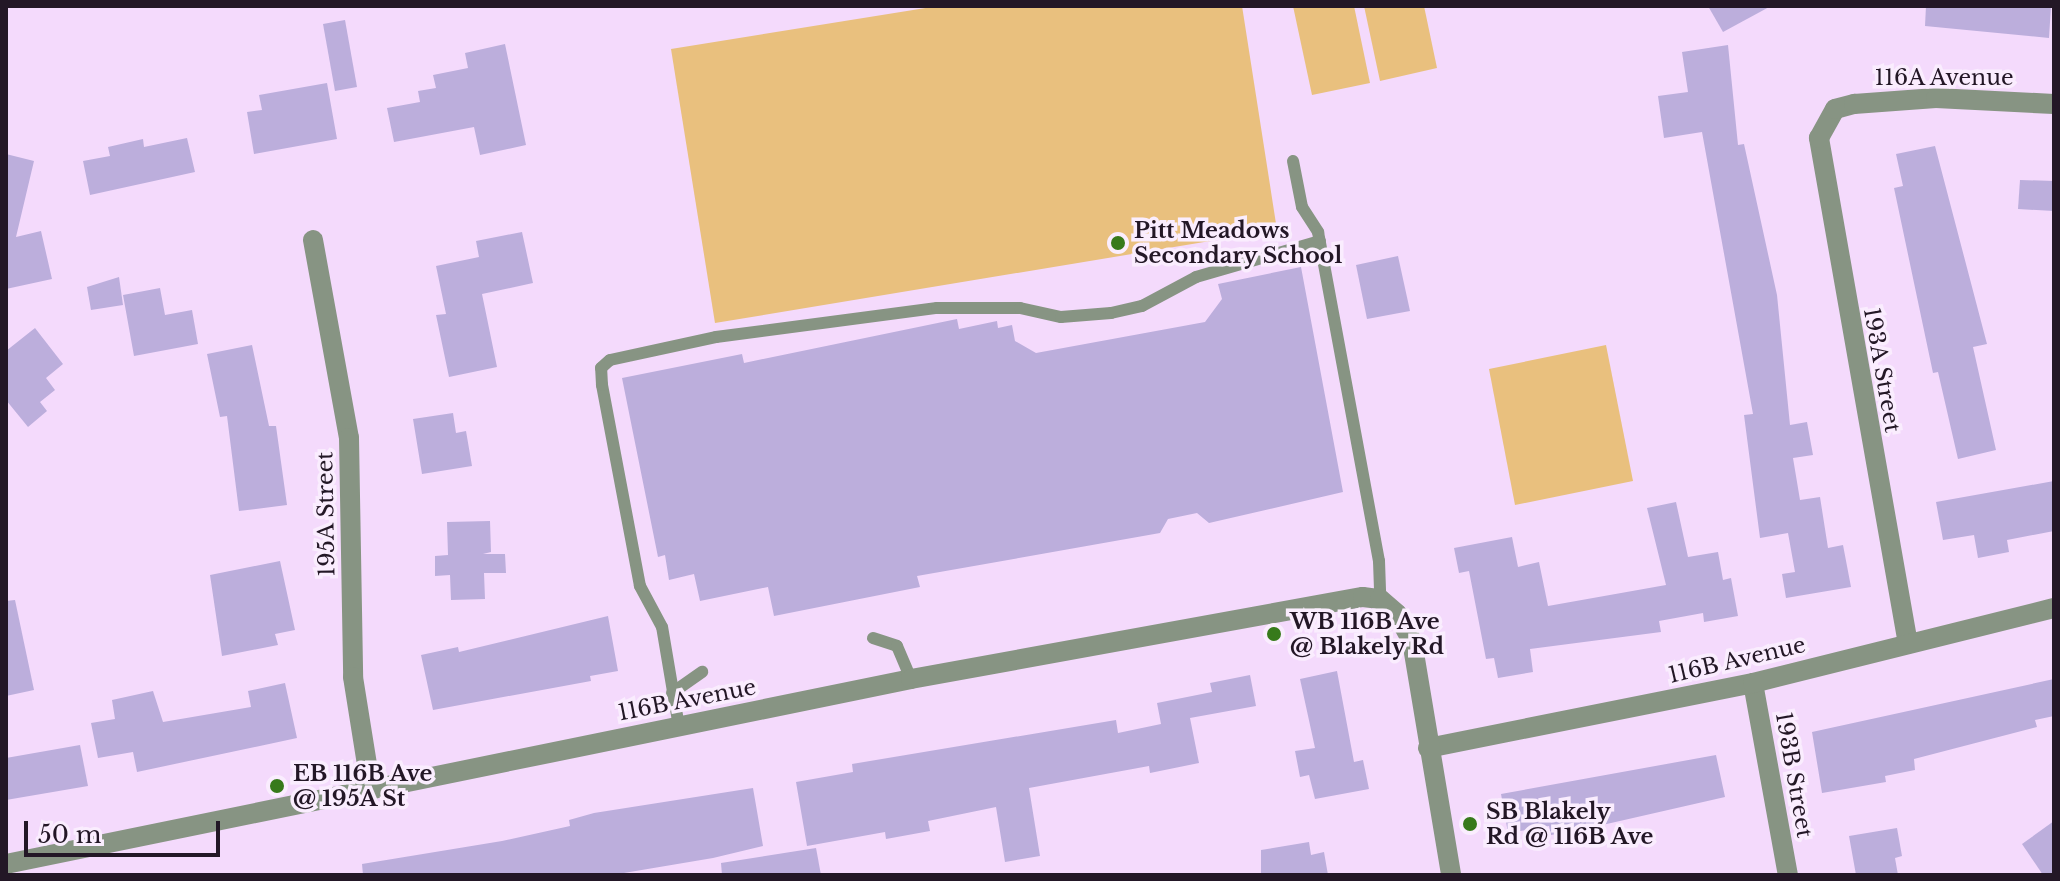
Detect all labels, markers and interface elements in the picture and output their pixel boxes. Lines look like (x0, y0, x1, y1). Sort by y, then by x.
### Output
street label: 116A Avenue (1874, 65, 2014, 91)
place label: Pitt Meadows Secondary School (1134, 217, 1343, 268)
marker: Pitt Meadows Secondary School (1109, 234, 1127, 252)
street label: 193A Street (1858, 305, 1906, 435)
street label: 195A Street (312, 451, 340, 577)
place label: WB 116B Ave @ Blakely Rd (1290, 608, 1445, 660)
marker: WB 116B Ave @ Blakely Rd (1265, 625, 1283, 643)
street label: 116B Avenue (1665, 631, 1809, 689)
street label: 116B Avenue (615, 674, 759, 726)
street label: 193B Street (1770, 710, 1818, 840)
place label: EB 116B Ave @ 195A St (293, 760, 433, 812)
marker: EB 116B Ave @ 195A St (268, 777, 286, 795)
place label: SB Blakely Rd @ 116B Ave (1486, 798, 1654, 850)
scale bar (28, 805, 224, 855)
marker: SB Blakely Rd @ 116B Ave (1461, 815, 1479, 833)
text: 50 m (38, 820, 101, 849)

